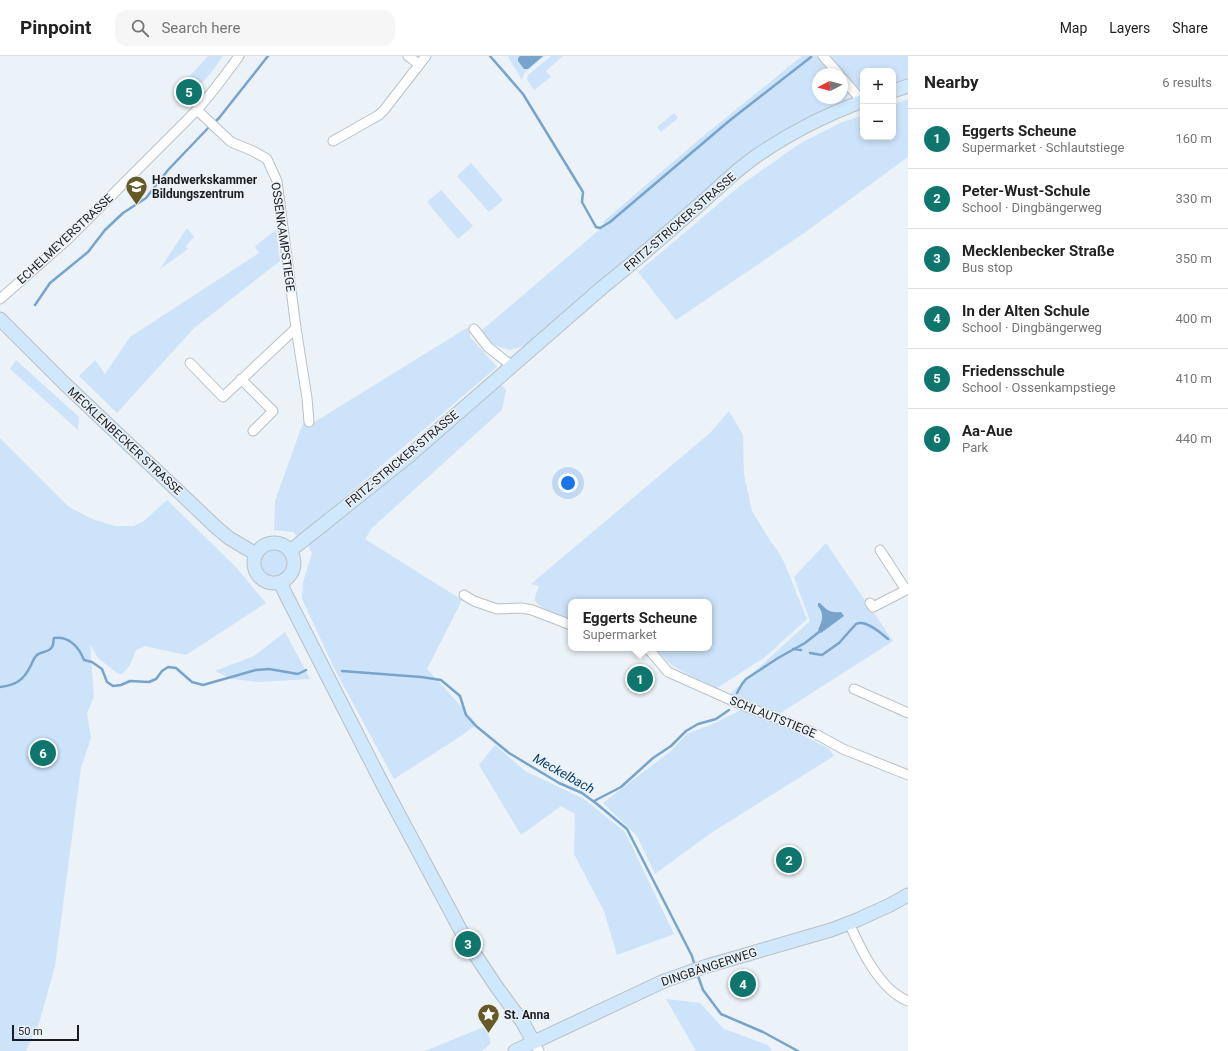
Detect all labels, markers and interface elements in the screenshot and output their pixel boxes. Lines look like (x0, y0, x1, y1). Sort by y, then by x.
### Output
search box (115, 10, 395, 46)
text: Pinpoint (20, 16, 91, 39)
icon: search (129, 17, 151, 39)
text: Search here (161, 19, 240, 37)
text: Map (1060, 20, 1087, 36)
text: Layers (1109, 20, 1150, 36)
text: Share (1172, 20, 1208, 36)
north arrow (812, 68, 848, 104)
map controls (860, 68, 896, 140)
button: + (860, 68, 896, 104)
text: Nearby (924, 72, 979, 92)
text: 6 results (1162, 75, 1212, 90)
pin: 5 (176, 77, 202, 107)
button: − (860, 104, 896, 140)
text: Eggerts Scheune (962, 122, 1076, 140)
text: 1 (933, 131, 941, 146)
text: 160 m (1175, 131, 1212, 146)
text: Supermarket · Schlautstiege (962, 140, 1124, 155)
street label: FRITZ-STRICKER-STRASSE (621, 170, 739, 274)
place label: Handwerkskammer Bildungszentrum (152, 173, 258, 201)
school or university icon: Handwerkskammer Bildungszentrum (124, 174, 150, 207)
street label: OSSENKAMPSTIEGE (268, 181, 298, 293)
text: Peter-Wust-Schule (962, 182, 1090, 200)
street label: ECHELMEYERSTRASSE (14, 191, 116, 287)
text: 2 (933, 191, 941, 206)
text: 330 m (1175, 191, 1212, 206)
text: School · Dingbängerweg (962, 200, 1102, 215)
text: Mecklenbecker Straße (962, 242, 1114, 260)
text: 3 (933, 251, 941, 266)
text: 350 m (1175, 251, 1212, 266)
text: Bus stop (962, 260, 1013, 275)
text: In der Alten Schule (962, 302, 1090, 320)
text: 4 (933, 311, 941, 326)
text: 400 m (1175, 311, 1212, 326)
text: School · Dingbängerweg (962, 320, 1102, 335)
text: Friedensschule (962, 362, 1065, 380)
text: 5 (933, 371, 941, 386)
text: 410 m (1175, 371, 1212, 386)
text: School · Ossenkampstiege (962, 380, 1116, 395)
street label: MECKLENBECKER STRASSE (65, 384, 185, 498)
street label: FRITZ-STRICKER-STRASSE (343, 408, 461, 510)
text: Aa-Aue (962, 422, 1013, 440)
text: 6 (933, 431, 941, 446)
text: 440 m (1175, 431, 1212, 446)
text: Park (962, 440, 988, 455)
your location (558, 473, 578, 493)
popup (568, 599, 712, 651)
text: Eggerts Scheune (583, 609, 697, 627)
text: Supermarket (583, 627, 657, 642)
pin: 1 (627, 664, 653, 694)
street label: SCHLAUTSTIEGE (728, 693, 818, 741)
pin: 6 (30, 738, 56, 768)
water label: Meckelbach (530, 750, 597, 796)
pin: 2 (776, 845, 802, 875)
pin: 3 (455, 929, 481, 959)
street label: DINGBÄNGERWEG (659, 944, 759, 989)
pin: 4 (730, 969, 756, 999)
place icon: St. Anna (475, 1002, 501, 1035)
place label: St. Anna (504, 1008, 550, 1022)
scale bar (12, 1023, 79, 1042)
text: 50 m (18, 1025, 43, 1038)

